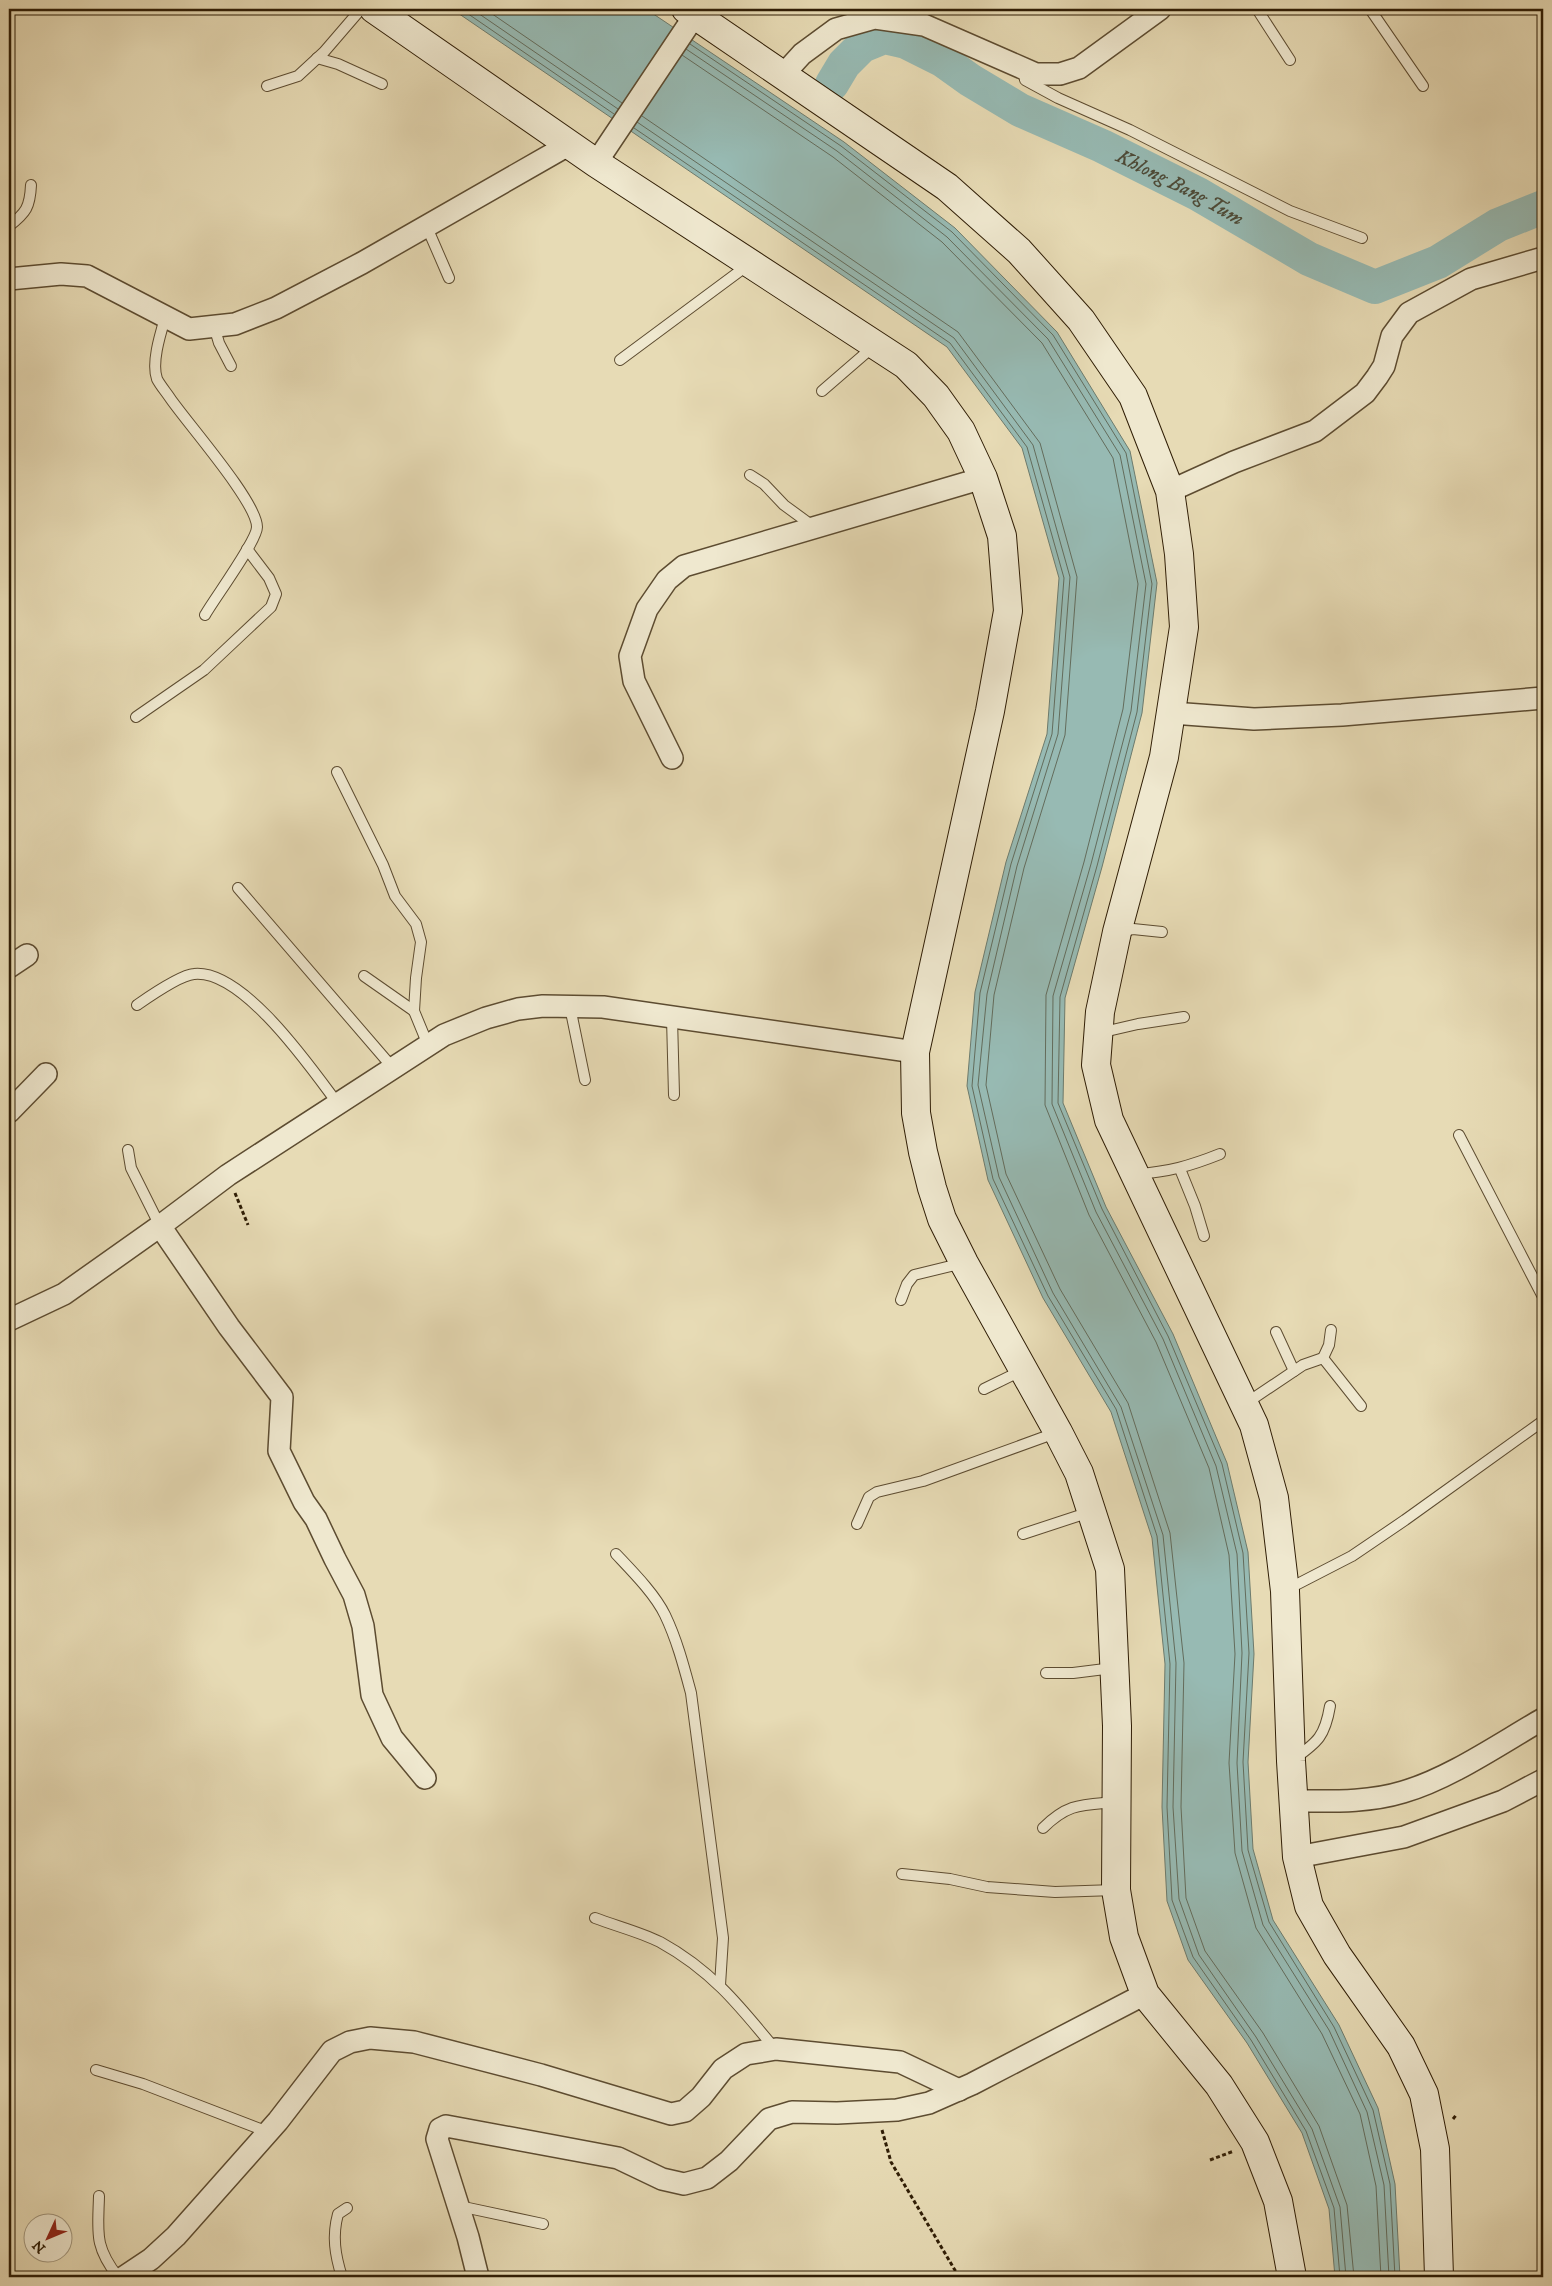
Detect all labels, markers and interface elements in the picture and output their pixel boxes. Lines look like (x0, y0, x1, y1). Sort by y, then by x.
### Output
water label: Khlong Bang Tum (1111, 144, 1248, 232)
north arrow (22, 2214, 72, 2264)
text: N (29, 2236, 50, 2257)

